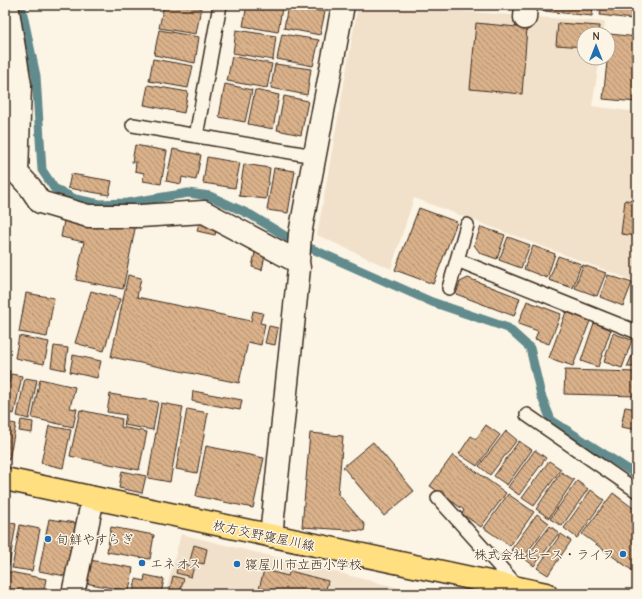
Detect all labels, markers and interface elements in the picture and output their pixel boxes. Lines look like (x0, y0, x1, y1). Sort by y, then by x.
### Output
north arrow (576, 26, 616, 66)
text: N (592, 30, 600, 43)
street label: 枚方交野寝屋川線 (211, 517, 317, 554)
place label: 旬鮮やすらぎ (56, 532, 134, 547)
marker: 旬鮮やすらぎ (43, 534, 53, 544)
place label: 株式会社ピース・ライフ (474, 547, 615, 562)
marker: 株式会社ピース・ライフ (618, 549, 628, 559)
place label: エネオス (150, 556, 201, 571)
place label: 寝屋川市立西小学校 (245, 557, 362, 572)
marker: エネオス (137, 558, 147, 568)
marker: 寝屋川市立西小学校 (232, 559, 242, 569)

